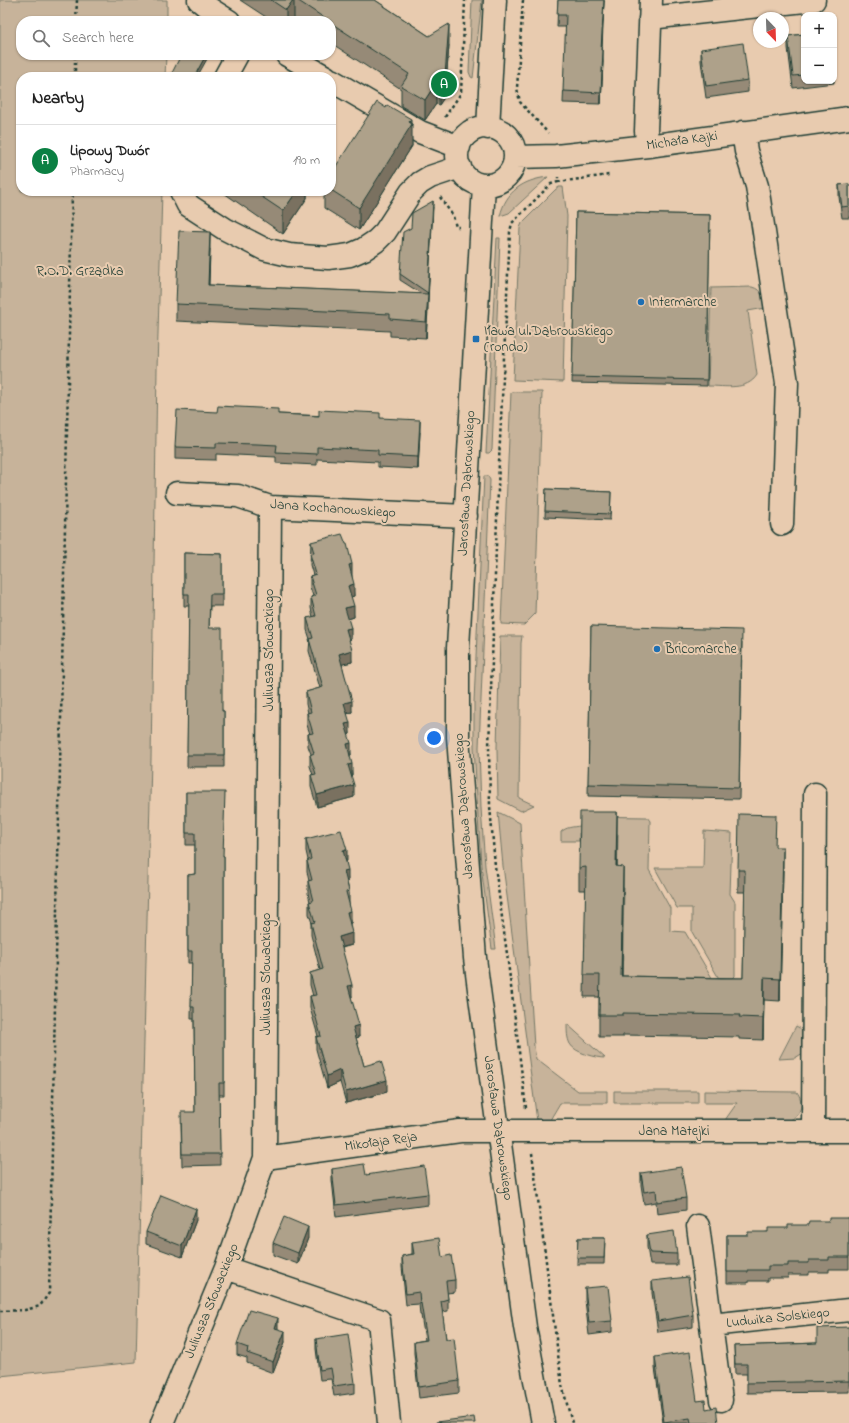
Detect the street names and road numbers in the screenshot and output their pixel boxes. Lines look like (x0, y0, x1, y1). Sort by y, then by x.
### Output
street label: Michała Kajki (645, 126, 719, 156)
street label: Jarosława Dąbrowskiego (453, 410, 482, 556)
street label: Jana Kochanowskiego (269, 494, 397, 525)
street label: Juliusza Słowackiego (259, 589, 281, 711)
street label: Jarosława Dąbrowskiego (448, 732, 481, 879)
street label: Juliusza Słowackiego (256, 913, 278, 1035)
street label: Jarosława Dąbrowskiego (476, 1054, 519, 1202)
street label: Jana Matejki (639, 1121, 709, 1142)
street label: Mikołaja Reja (343, 1127, 419, 1157)
street label: Juliusza Słowackiego (179, 1240, 246, 1362)
street label: Ludwika Solskiego (725, 1302, 831, 1335)

